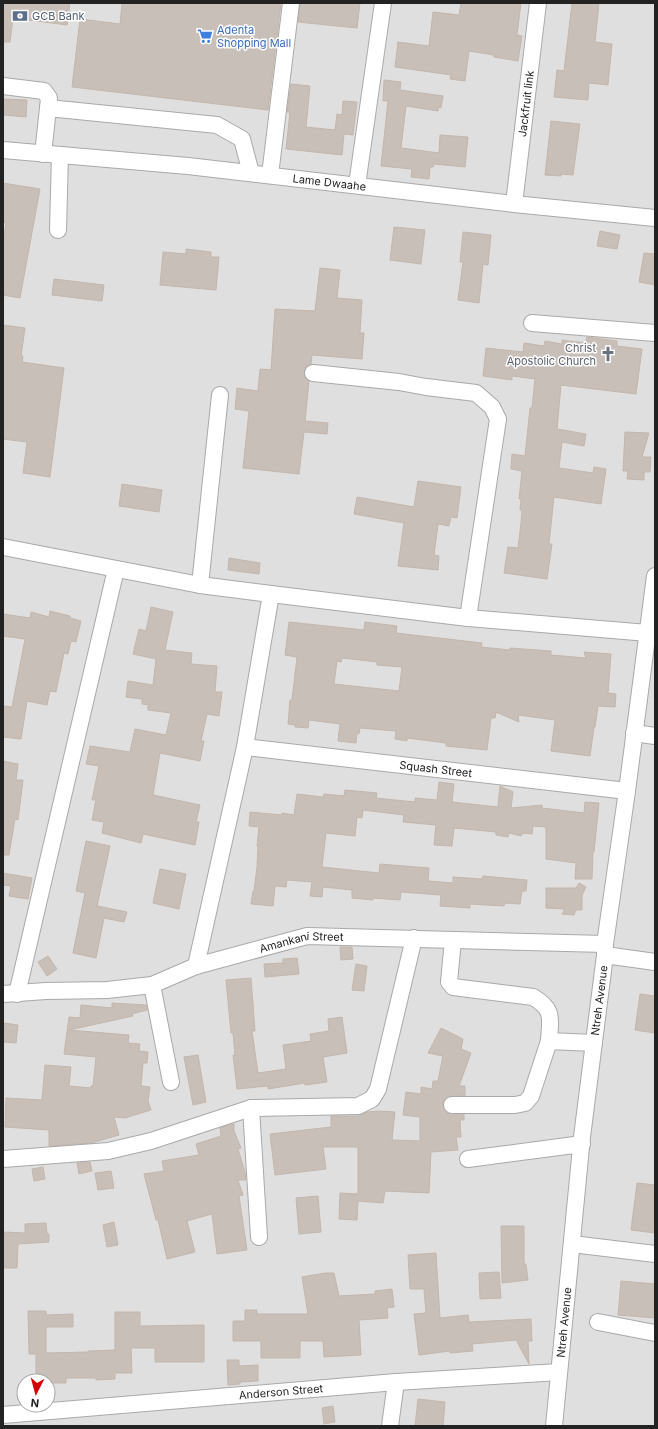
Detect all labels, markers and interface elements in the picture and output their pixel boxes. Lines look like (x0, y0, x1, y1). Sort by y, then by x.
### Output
bank icon: GCB Bank (11, 7, 29, 25)
place label: GCB Bank (32, 9, 84, 23)
place label: Adenta Shopping Mall (217, 23, 291, 50)
supermarket icon: Adenta Shopping Mall (196, 27, 214, 45)
street label: Jackfruit link (515, 70, 537, 138)
street label: Lame Dwaahe (292, 171, 367, 194)
place label: Christ Apostolic Church (507, 341, 596, 368)
church icon: Christ Apostolic Church (599, 345, 617, 363)
street label: Squash Street (399, 758, 473, 780)
street label: Amankani Street (258, 929, 344, 956)
street label: Ntreh Avenue (588, 964, 611, 1036)
street label: Ntreh Avenue (554, 1287, 574, 1358)
north arrow (16, 1373, 56, 1413)
street label: Anderson Street (238, 1381, 324, 1402)
text: N (30, 1396, 40, 1410)

